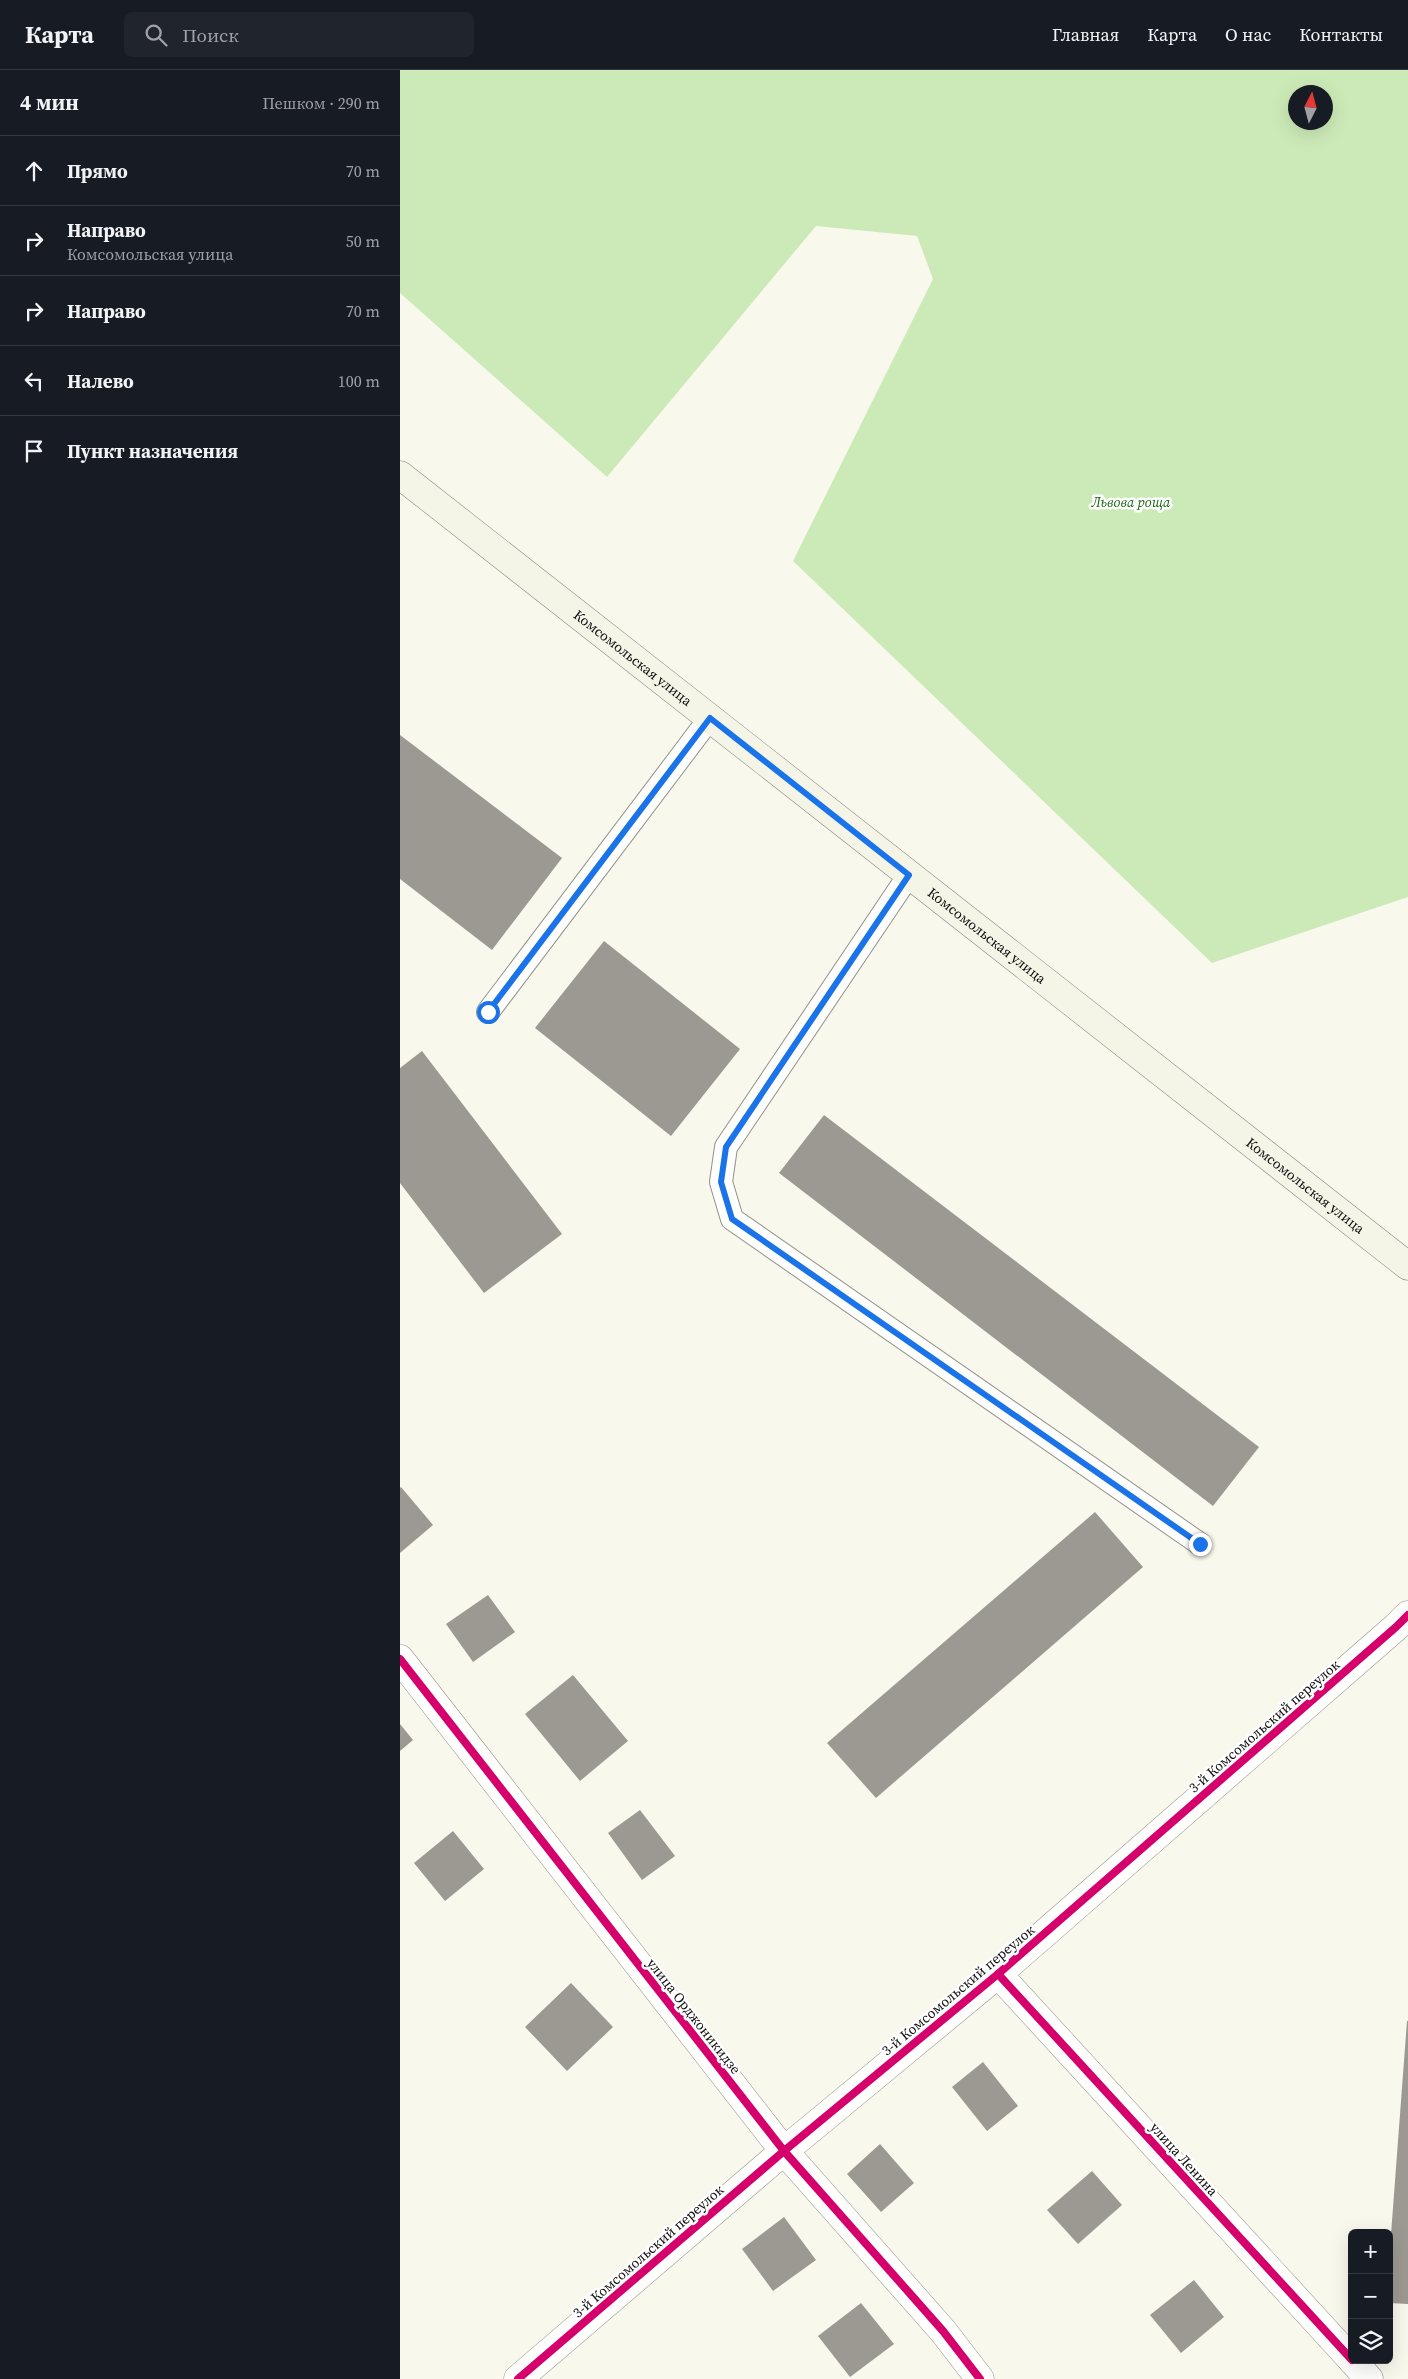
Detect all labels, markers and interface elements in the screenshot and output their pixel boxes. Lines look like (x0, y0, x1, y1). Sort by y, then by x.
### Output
search box (124, 12, 474, 57)
text: Карта (25, 18, 94, 51)
icon: search (142, 21, 170, 49)
text: Поиск (182, 22, 239, 48)
text: Главная (1052, 22, 1119, 47)
text: Карта (1147, 22, 1197, 47)
text: О нас (1225, 22, 1271, 47)
text: Контакты (1299, 22, 1383, 47)
north arrow (1288, 85, 1333, 130)
text: 4 мин (20, 88, 79, 117)
text: Пешком · 290 m (262, 92, 380, 114)
icon: ahead (20, 157, 48, 185)
text: Прямо (67, 158, 128, 184)
text: 70 m (346, 160, 380, 182)
text: Направо (67, 217, 146, 243)
icon: right (20, 227, 48, 255)
text: 50 m (346, 230, 380, 252)
text: Комсомольская улица (67, 243, 233, 265)
icon: right (20, 297, 48, 325)
text: Направо (67, 298, 146, 324)
text: 70 m (346, 300, 380, 322)
icon: left (20, 367, 48, 395)
text: Налево (67, 368, 134, 394)
text: 100 m (338, 370, 380, 392)
icon: arrive (20, 437, 48, 465)
text: Пункт назначения (67, 438, 238, 464)
park label: Львова роща (1091, 492, 1171, 512)
street label: Комсомольская улица (569, 605, 697, 711)
street label: Комсомольская улица (923, 883, 1051, 989)
route start (477, 1001, 500, 1024)
street label: Комсомольская улица (1242, 1133, 1370, 1239)
route end (1189, 1533, 1212, 1556)
street label: 3-й Комсомольский переулок (1184, 1655, 1344, 1797)
street label: 3-й Комсомольский переулок (877, 1920, 1039, 2060)
street label: улица Орджоникидзе (642, 1954, 746, 2078)
street label: улица Ленина (1145, 2118, 1223, 2201)
street label: 3-й Комсомольский переулок (568, 2180, 728, 2322)
map controls (1348, 2229, 1393, 2364)
button: + (1348, 2229, 1393, 2274)
button: − (1348, 2274, 1393, 2319)
button: layers (1348, 2319, 1393, 2364)

